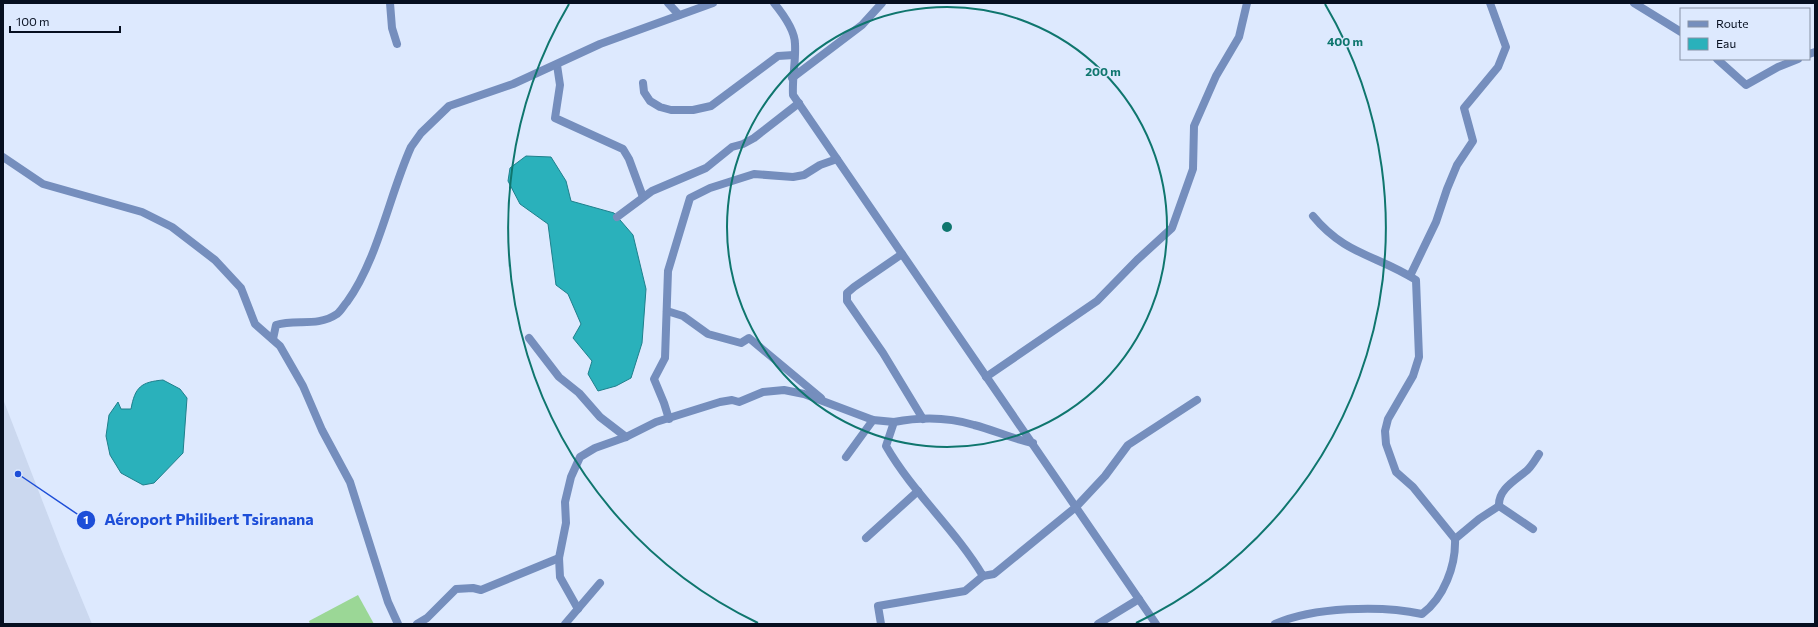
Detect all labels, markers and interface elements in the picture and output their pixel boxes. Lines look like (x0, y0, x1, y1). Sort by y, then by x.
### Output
scale bar (10, 8, 120, 34)
legend (1680, 8, 1810, 60)
text: 100 m (16, 14, 50, 28)
text: Route (1716, 16, 1749, 30)
text: 400 m (1327, 34, 1363, 48)
text: Eau (1716, 36, 1736, 50)
text: 200 m (1085, 64, 1121, 78)
centre of rings (940, 220, 954, 234)
callout: Aéroport Philibert Tsiranana (76, 506, 322, 534)
text: Aéroport Philibert Tsiranana (104, 509, 314, 528)
text: 1 (83, 512, 89, 526)

